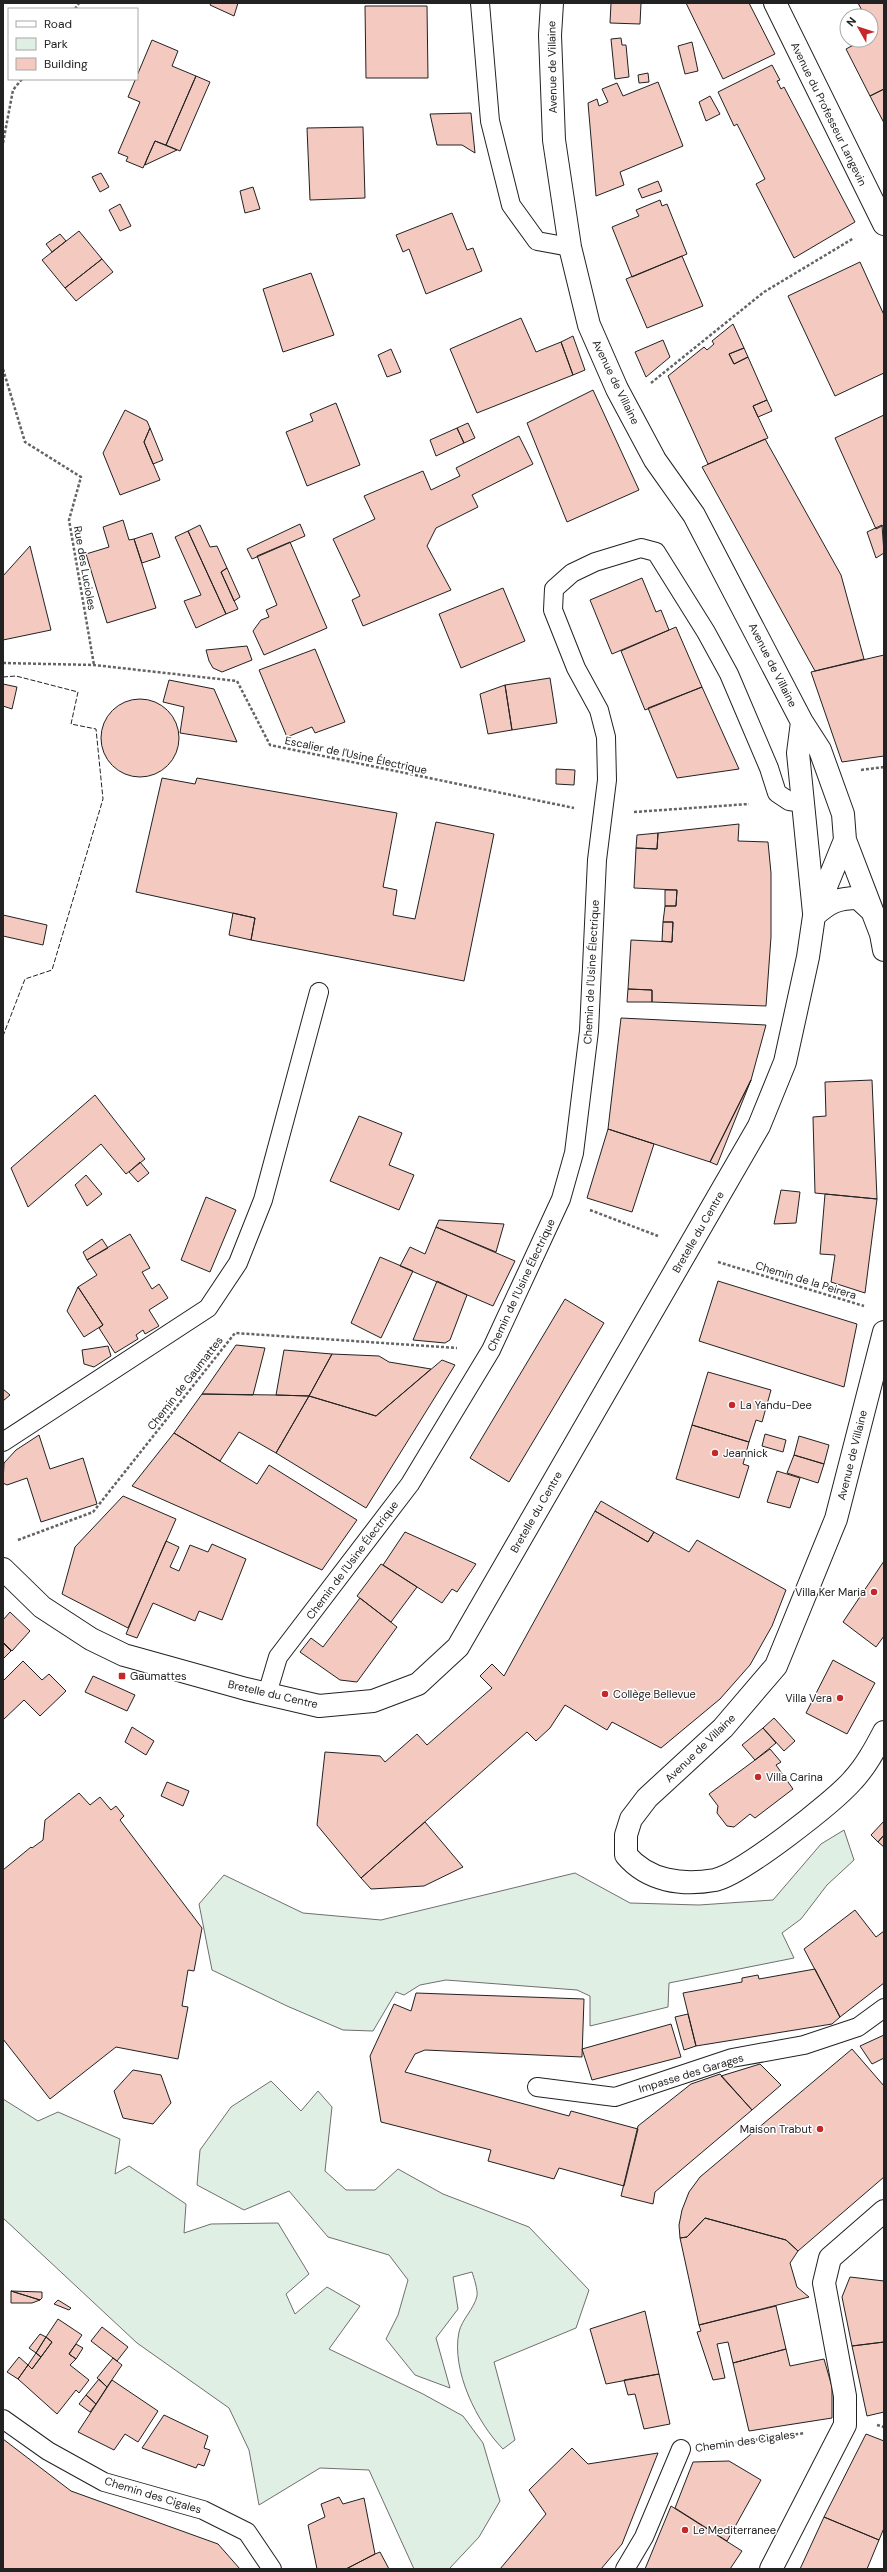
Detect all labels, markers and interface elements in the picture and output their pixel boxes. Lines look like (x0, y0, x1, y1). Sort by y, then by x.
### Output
legend (8, 8, 138, 80)
north arrow (839, 8, 879, 48)
text: N (843, 14, 859, 29)
text: Road (44, 16, 72, 32)
street label: Avenue de Villaine (544, 21, 560, 113)
text: Park (44, 36, 68, 52)
street label: Avenue du Professeur Langevin (788, 40, 870, 188)
text: Building (44, 56, 88, 72)
street label: Avenue de Villaine (589, 337, 643, 427)
street label: Rue des Lucioles (71, 525, 99, 611)
street label: Avenue de Villaine (746, 621, 800, 709)
street label: Escalier de l'Usine Électrique (284, 733, 428, 777)
street label: Chemin de l'Usine Électrique (580, 899, 602, 1045)
street label: Bretelle du Centre (669, 1189, 727, 1275)
street label: Chemin de l'Usine Électrique (484, 1216, 558, 1354)
street label: Chemin de la Peirera (754, 1258, 858, 1302)
street label: Chemin de Gaumattes (144, 1333, 226, 1433)
place label: La Yandu-Dee (740, 1398, 812, 1412)
marker: La Yandu-Dee (727, 1400, 737, 1410)
street label: Avenue de Villaine (834, 1408, 870, 1502)
place label: Jeannick (723, 1446, 768, 1460)
marker: Jeannick (710, 1448, 720, 1458)
street label: Bretelle du Centre (507, 1469, 565, 1555)
street label: Chemin de l'Usine Électrique (303, 1498, 401, 1622)
place label: Villa Ker Maria (795, 1585, 866, 1599)
marker: Villa Ker Maria (869, 1587, 879, 1597)
place label: Gaumattes (130, 1669, 187, 1683)
marker: Gaumattes (117, 1671, 127, 1681)
street label: Bretelle du Centre (227, 1677, 319, 1711)
place label: Collège Bellevue (613, 1687, 696, 1701)
marker: Collège Bellevue (600, 1689, 610, 1699)
place label: Villa Vera (785, 1691, 832, 1705)
marker: Villa Vera (835, 1693, 845, 1703)
street label: Avenue de Villaine (662, 1711, 738, 1785)
place label: Villa Carina (766, 1770, 823, 1784)
marker: Villa Carina (753, 1772, 763, 1782)
street label: Impasse des Garages (637, 2050, 745, 2096)
place label: Maison Trabut (740, 2122, 812, 2136)
marker: Maison Trabut (815, 2124, 825, 2134)
street label: Chemin des Cigales (694, 2427, 796, 2455)
street label: Chemin des Cigales (103, 2474, 203, 2516)
place label: Le Mediterranee (693, 2523, 776, 2537)
marker: Le Mediterranee (680, 2525, 690, 2535)

